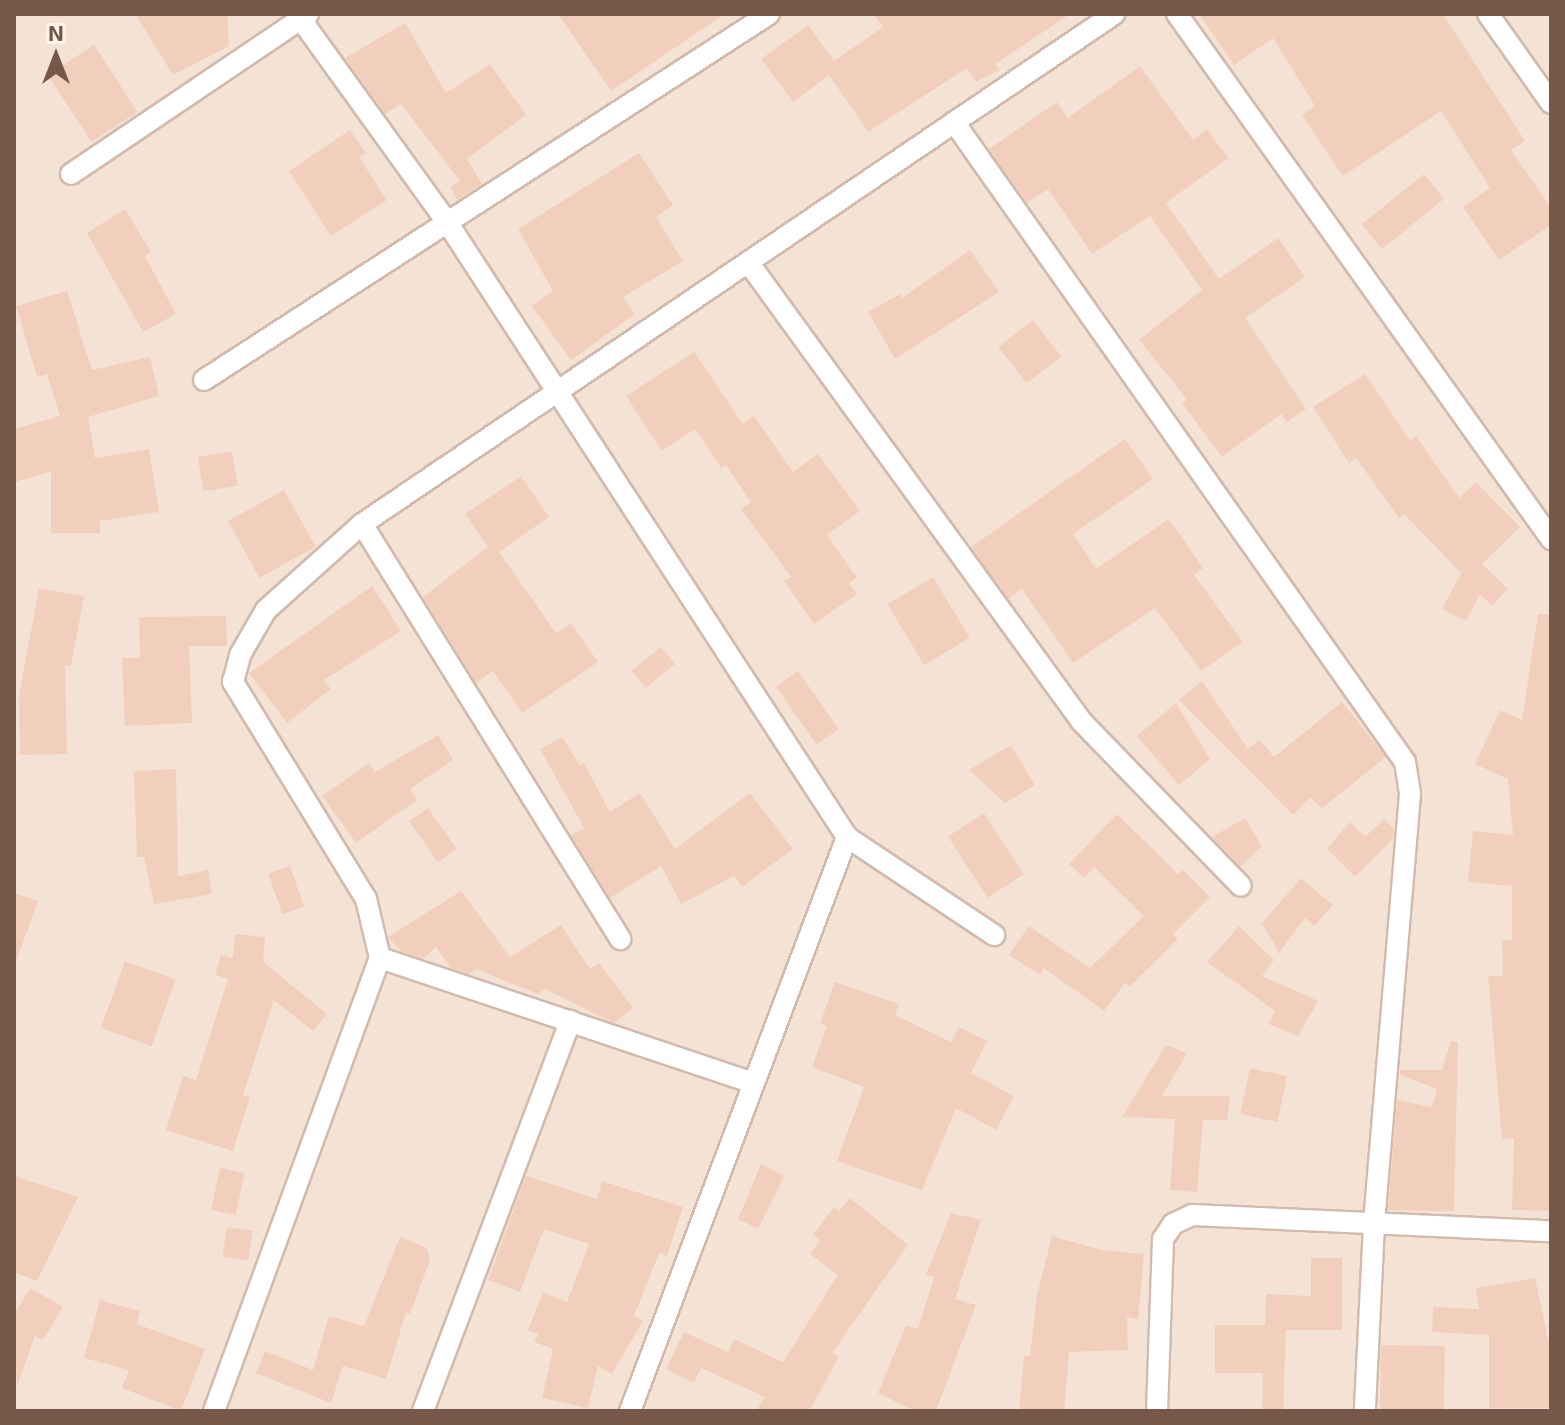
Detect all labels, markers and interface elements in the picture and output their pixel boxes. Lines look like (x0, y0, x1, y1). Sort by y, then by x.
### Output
north arrow (16, 16, 96, 96)
text: N (48, 19, 64, 45)

